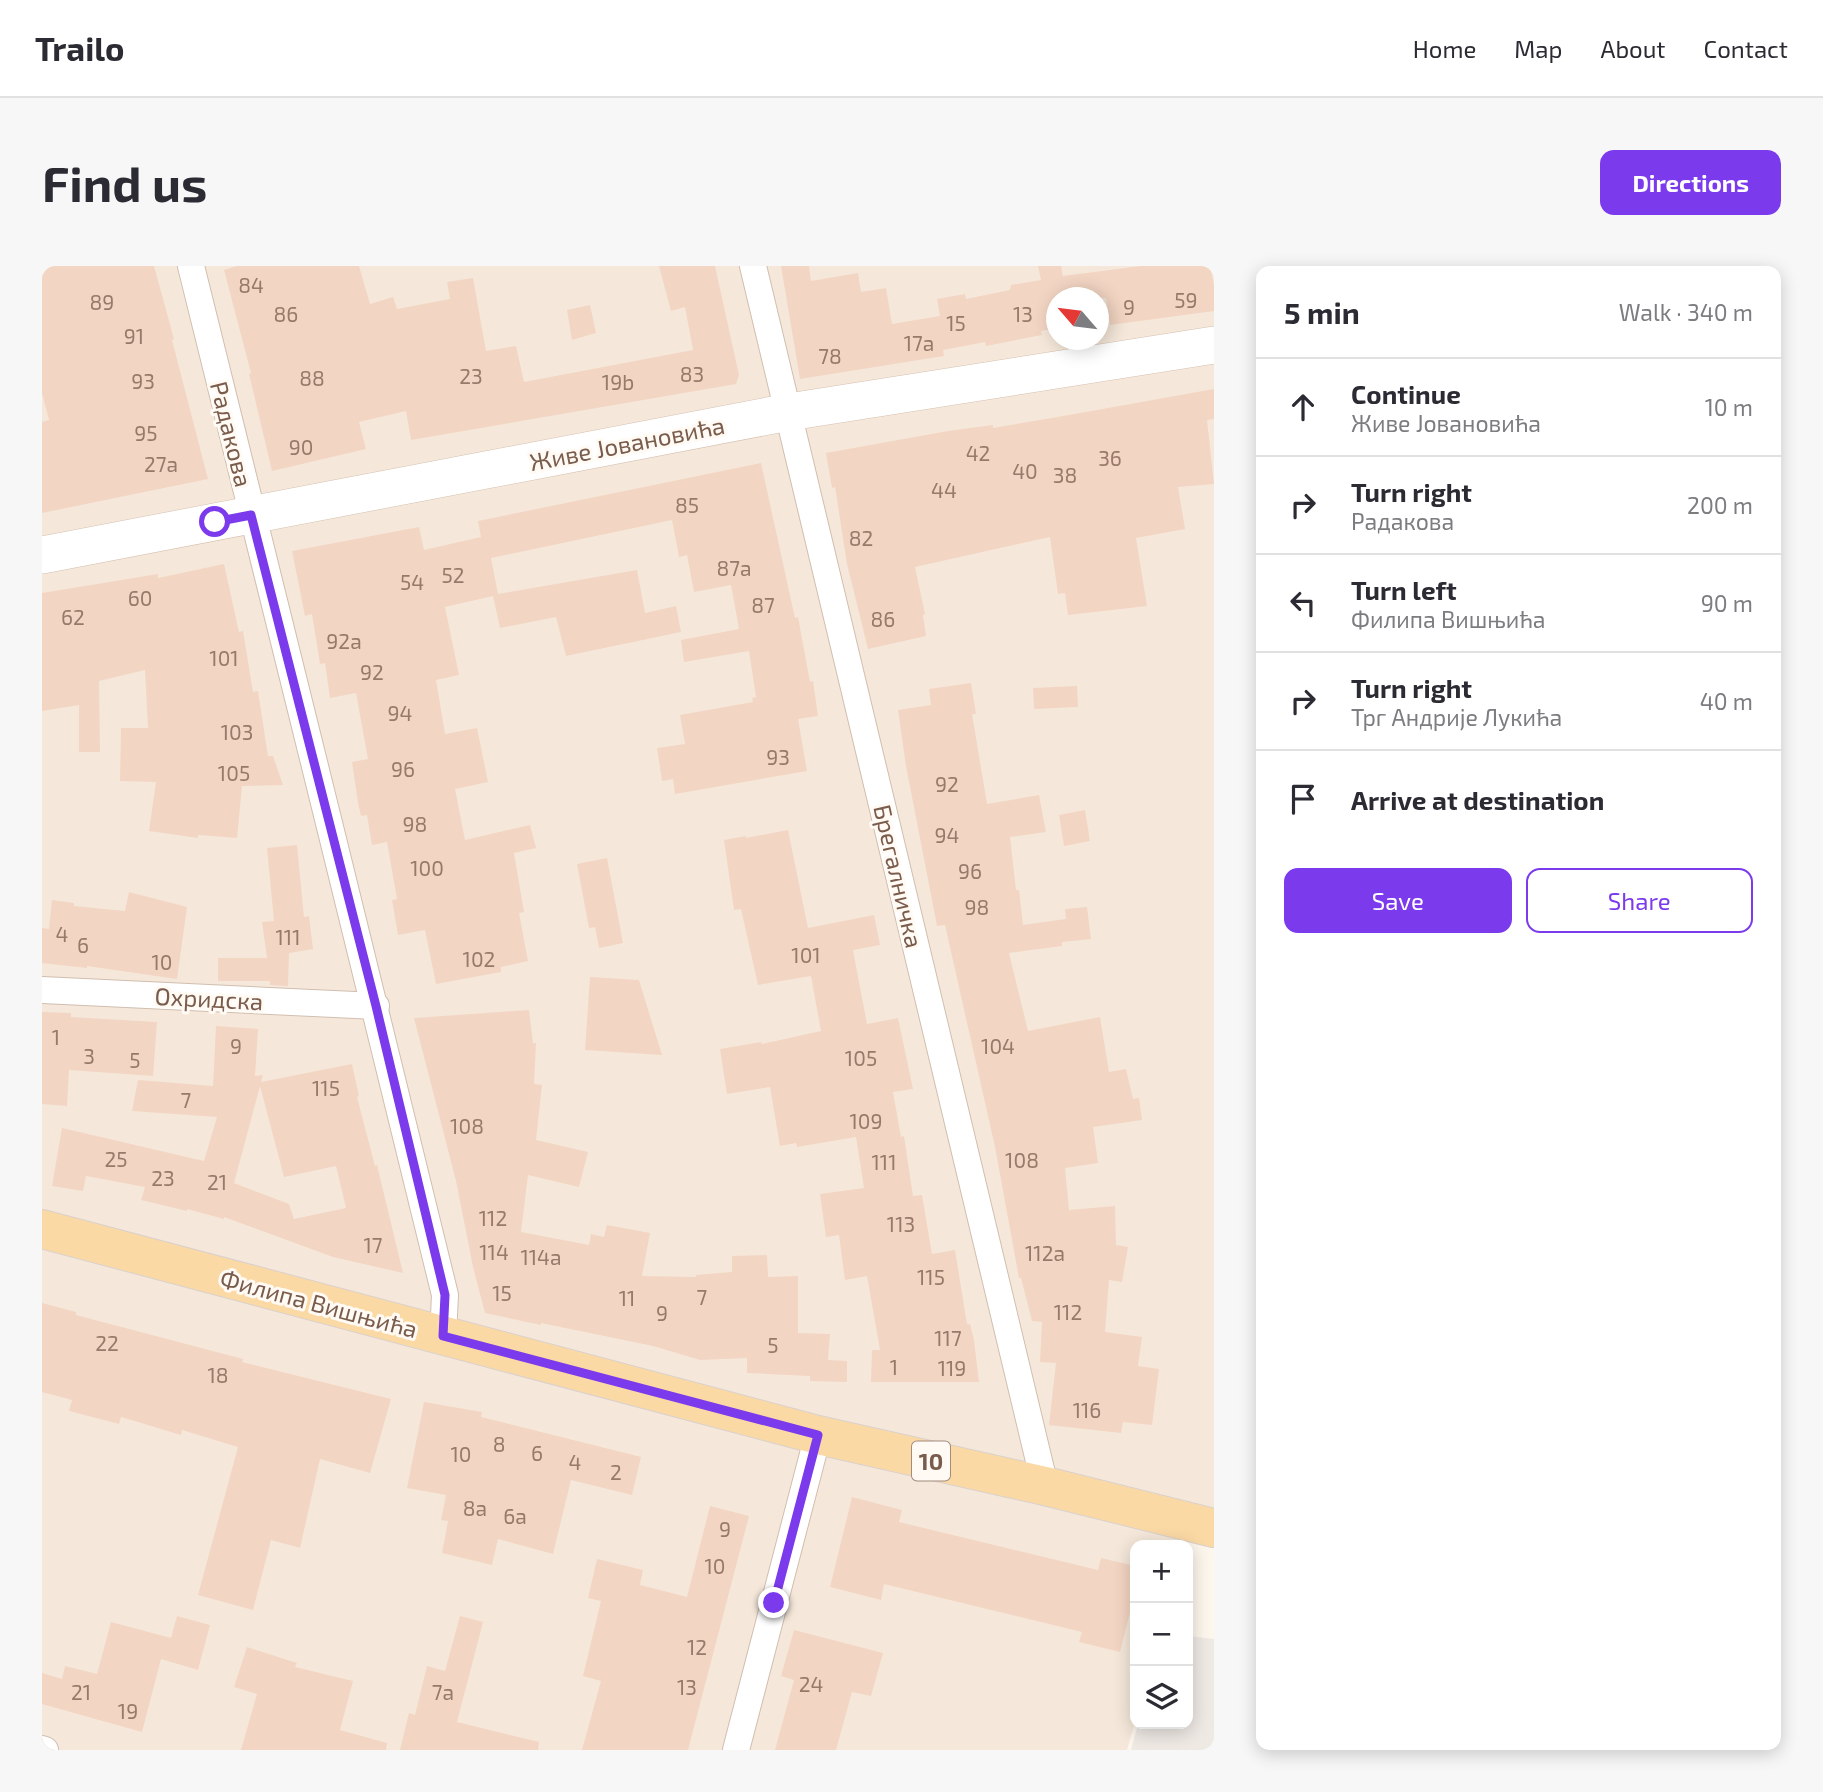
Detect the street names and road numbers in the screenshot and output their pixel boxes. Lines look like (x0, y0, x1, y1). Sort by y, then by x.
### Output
street label: Радакова (205, 378, 259, 490)
street label: Живе Јовановића (527, 410, 727, 476)
street label: Брегалничка (868, 802, 930, 950)
street label: Охридска (154, 981, 264, 1015)
street label: Филипа Вишњића (217, 1263, 421, 1343)
road number: 10 (912, 1442, 950, 1480)

